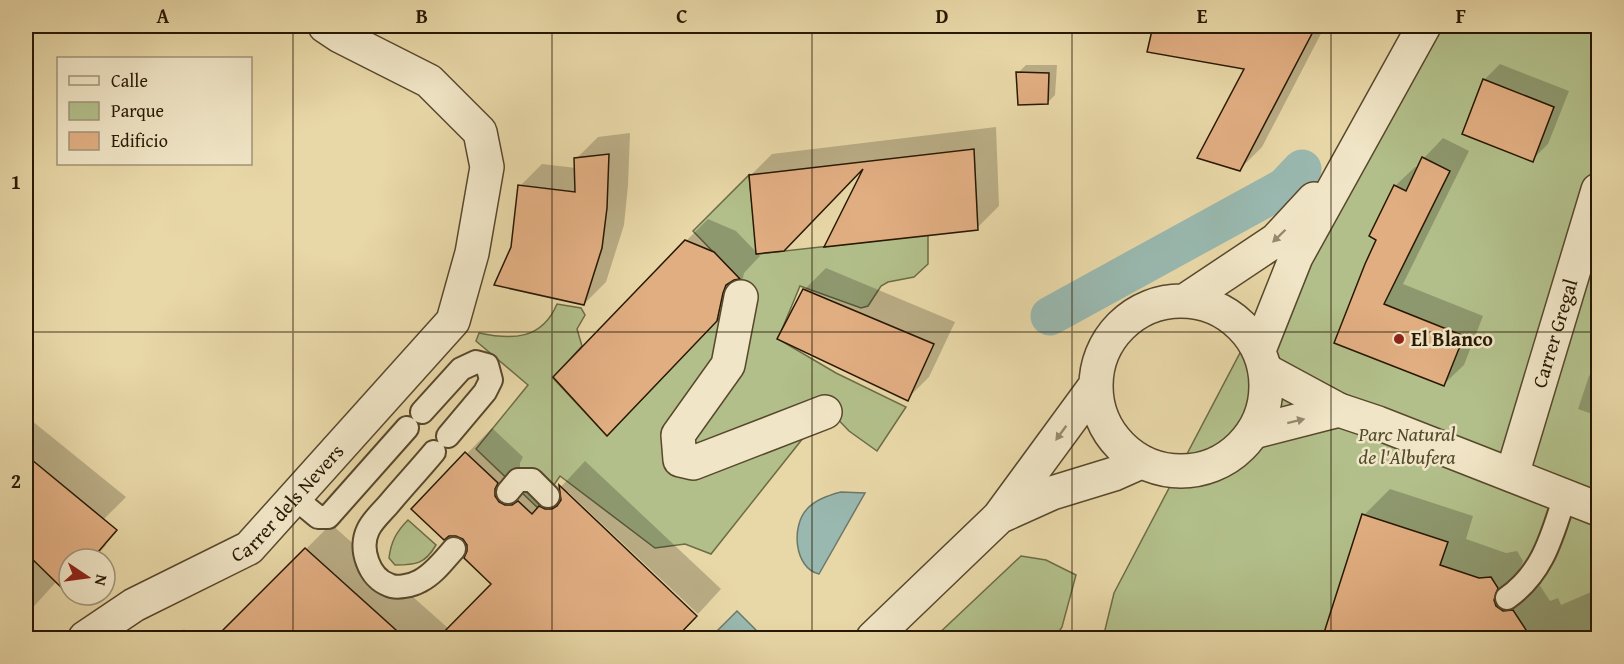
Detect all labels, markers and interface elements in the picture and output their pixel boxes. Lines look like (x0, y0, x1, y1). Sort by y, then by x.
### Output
text: A (157, 1, 170, 30)
text: B (416, 1, 428, 30)
text: C (676, 1, 688, 30)
text: D (935, 1, 949, 30)
text: E (1197, 1, 1208, 30)
text: F (1456, 1, 1466, 30)
legend (57, 57, 252, 165)
text: Calle (111, 67, 148, 94)
text: Parque (111, 97, 164, 124)
text: Edificio (111, 127, 168, 154)
text: 1 (11, 167, 21, 196)
one-way arrow (1271, 229, 1286, 243)
street label: Carrer Gregal (1524, 275, 1585, 391)
place label: El Blanco (1411, 324, 1493, 353)
marker: El Blanco (1392, 332, 1406, 346)
one-way arrow (1287, 415, 1305, 425)
park label: Parc Natural de l'Albufera (1357, 419, 1456, 471)
one-way arrow (1055, 425, 1067, 441)
street label: Carrer dels Nevers (226, 437, 350, 569)
text: 2 (11, 466, 21, 495)
north arrow (57, 547, 117, 607)
text: N (89, 572, 115, 589)

